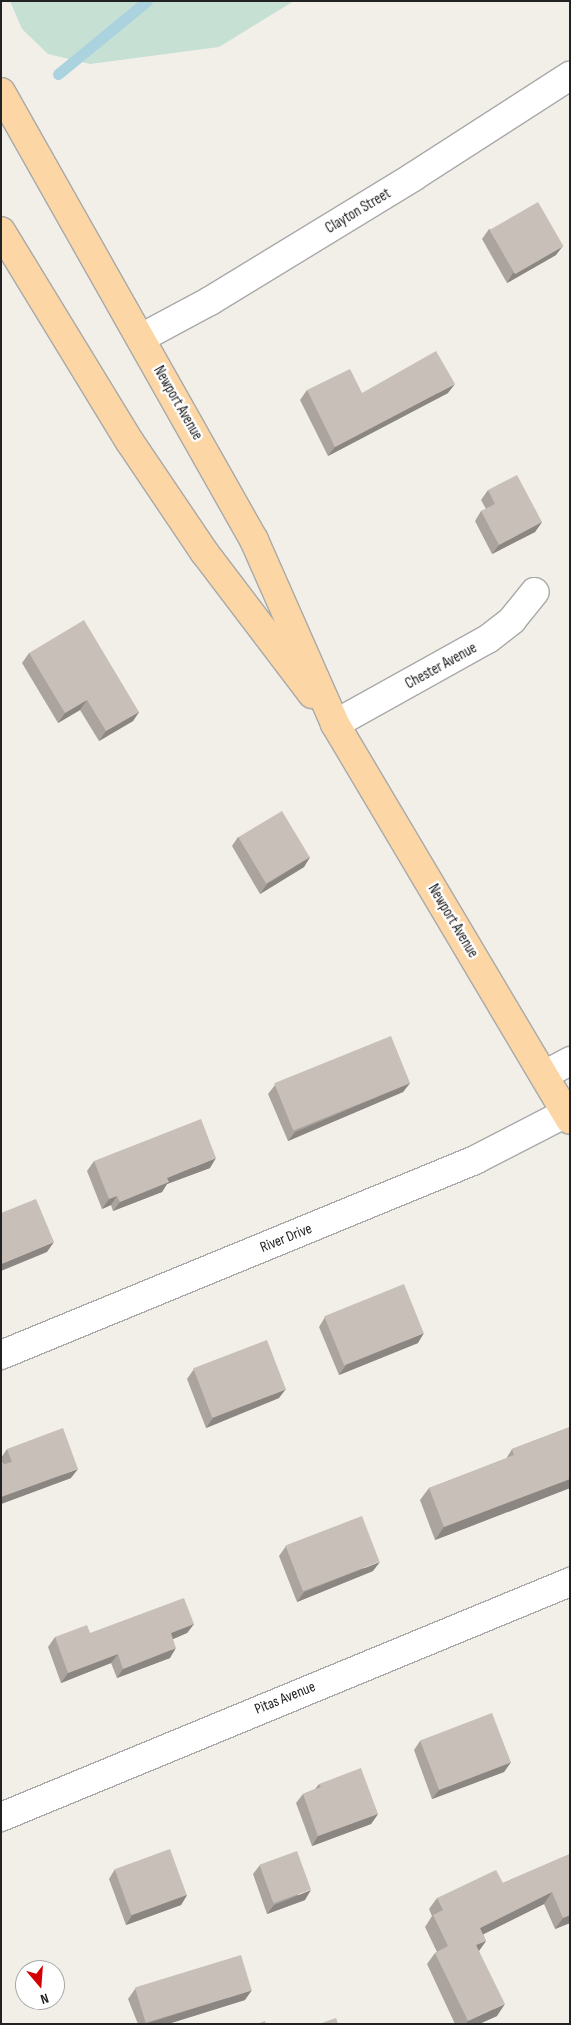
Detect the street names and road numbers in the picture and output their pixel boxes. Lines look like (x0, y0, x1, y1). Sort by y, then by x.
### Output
street label: Clayton Street (322, 185, 394, 237)
street label: Newport Avenue (150, 363, 206, 443)
street label: Chester Avenue (402, 639, 480, 693)
street label: Newport Avenue (424, 881, 482, 961)
street label: River Drive (257, 1219, 315, 1257)
street label: Pitas Avenue (252, 1678, 318, 1718)

